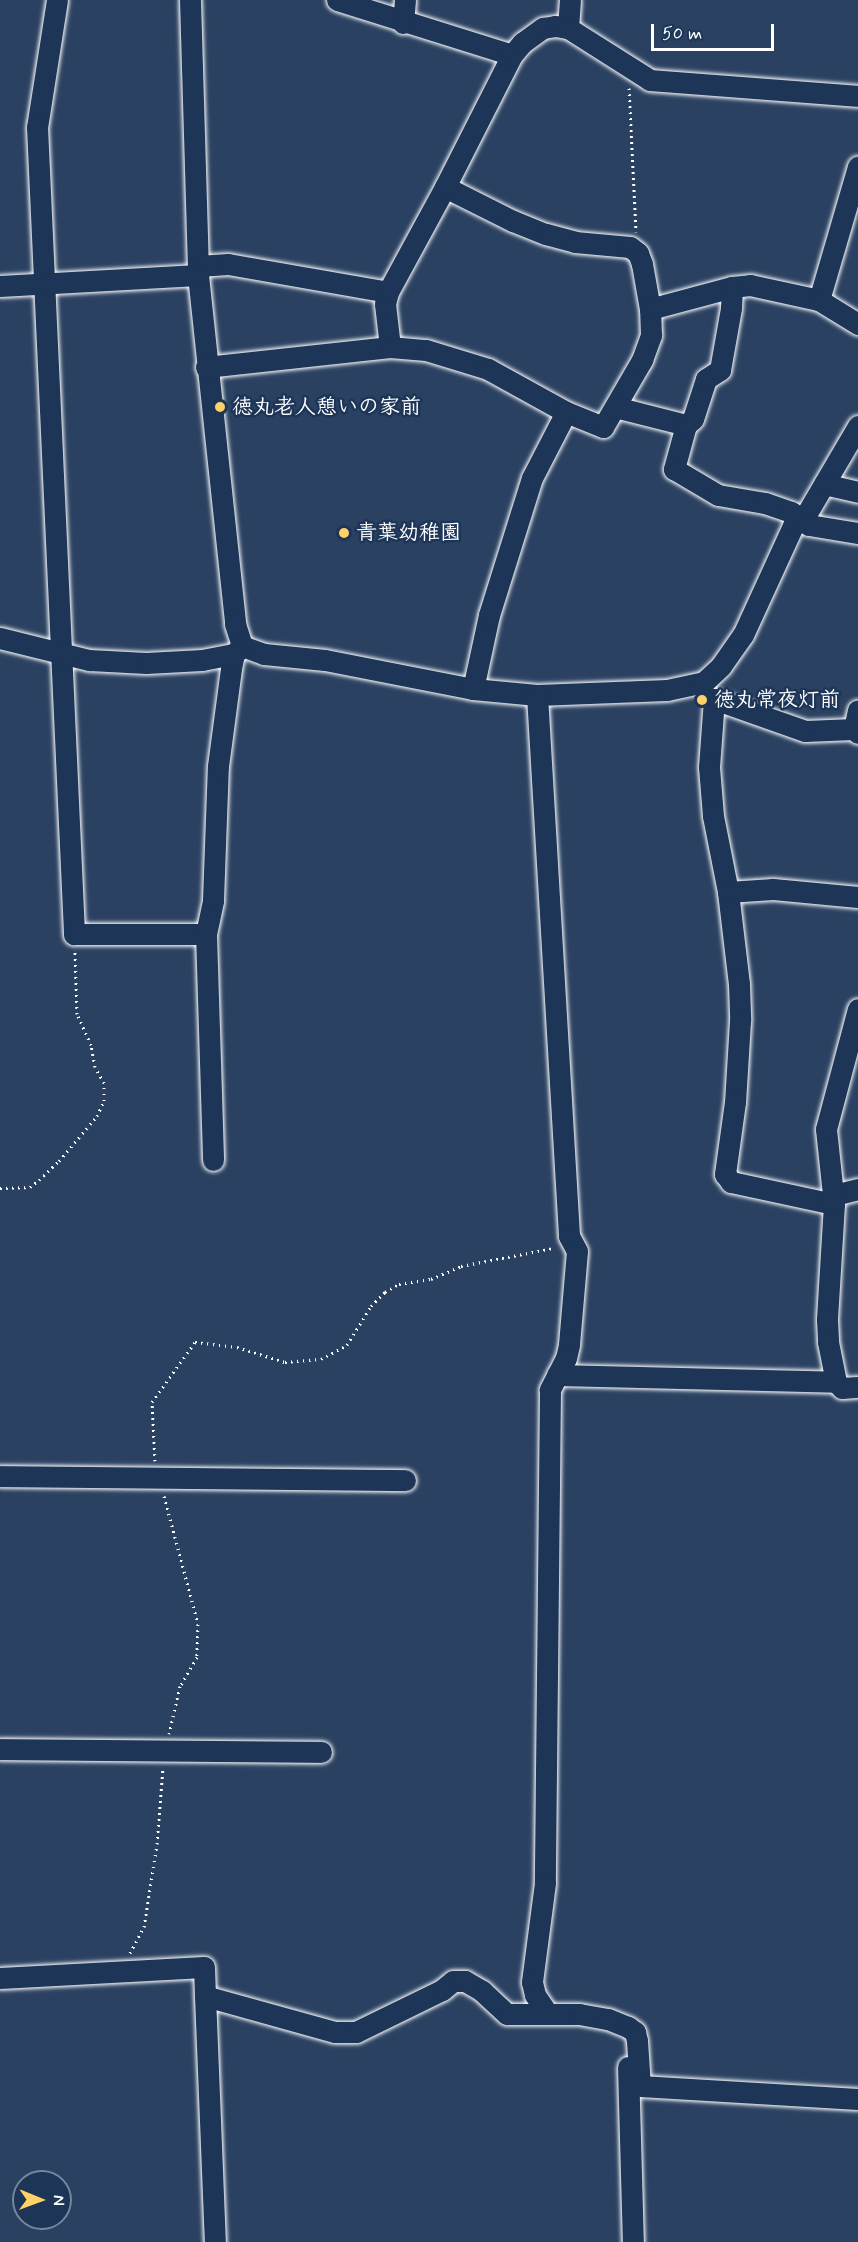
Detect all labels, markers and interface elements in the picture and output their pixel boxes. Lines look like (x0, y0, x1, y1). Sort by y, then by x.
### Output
scale bar (654, 12, 777, 50)
text: 50 m (662, 22, 702, 46)
place label: 徳丸老人憩いの家前 (232, 394, 421, 420)
marker: 徳丸老人憩いの家前 (213, 400, 227, 414)
place label: 青葉幼稚園 (356, 520, 461, 546)
marker: 青葉幼稚園 (337, 526, 351, 540)
place label: 徳丸常夜灯前 (714, 687, 840, 713)
marker: 徳丸常夜灯前 (695, 693, 709, 707)
north arrow (12, 2170, 72, 2230)
text: N (48, 2195, 69, 2206)

